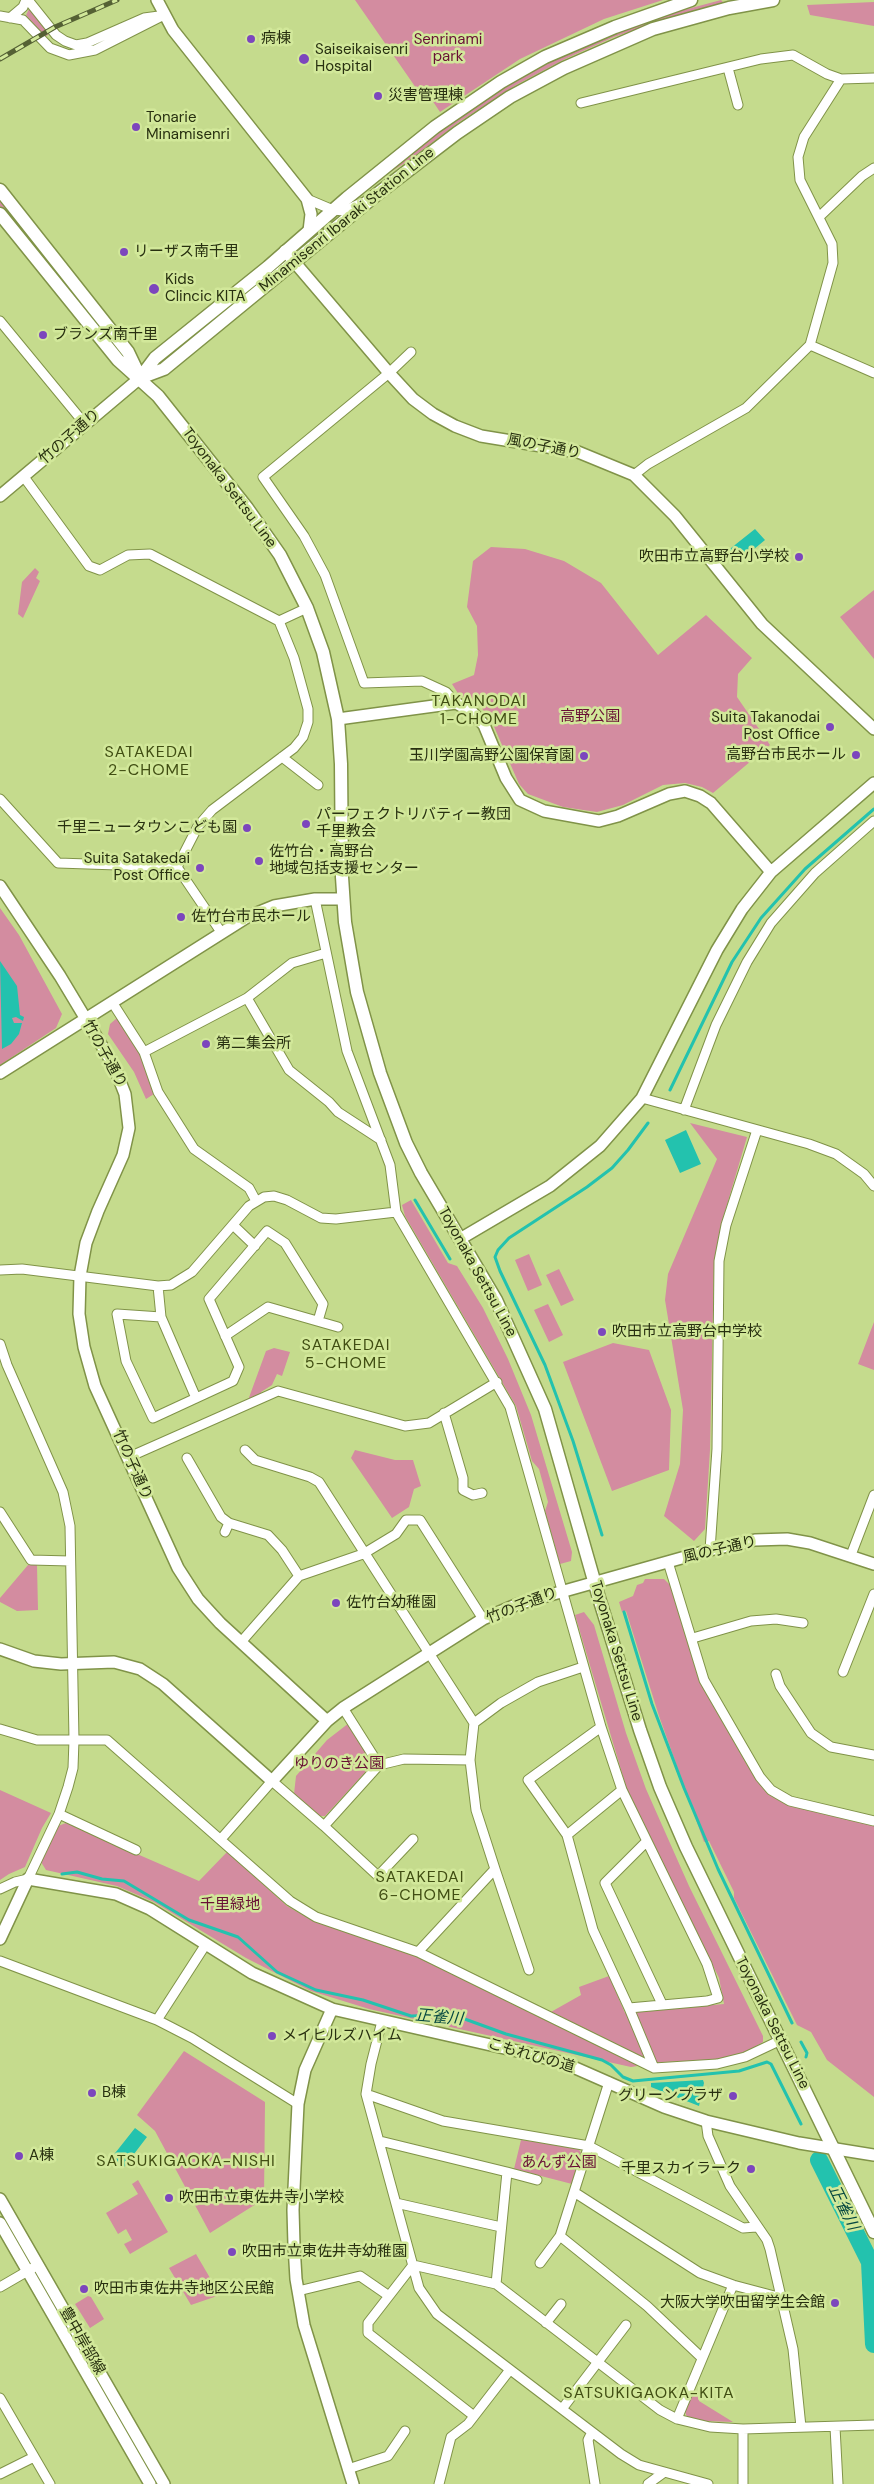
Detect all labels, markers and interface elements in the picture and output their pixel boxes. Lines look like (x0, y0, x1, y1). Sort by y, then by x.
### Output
place label: 病棟 (261, 30, 291, 48)
park label: Senrinami park (414, 31, 482, 66)
marker: 病棟 (245, 33, 257, 45)
place label: Saiseikaisenri Hospital (315, 41, 408, 76)
marker: Saiseikaisenri Hospital (297, 52, 311, 66)
place label: 災害管理棟 (388, 87, 463, 105)
marker: 災害管理棟 (372, 90, 384, 102)
place label: Tonarie Minamisenri (146, 109, 230, 144)
marker: Tonarie Minamisenri (130, 121, 142, 133)
street label: Minamisenri Ibaraki Station Line (256, 144, 438, 296)
place label: リーザス南千里 (134, 243, 239, 261)
marker: リーザス南千里 (118, 246, 130, 258)
place label: Kids Clincic KITA (165, 271, 246, 306)
marker: Kids Clincic KITA (147, 282, 161, 296)
place label: ブランズ南千里 (53, 326, 158, 344)
marker: ブランズ南千里 (37, 329, 49, 341)
street label: 竹の子通り (36, 406, 104, 468)
street label: Toyonaka Settsu Line (178, 424, 280, 552)
street label: 風の子通り (505, 431, 583, 463)
place label: 吹田市立高野台小学校 (639, 548, 789, 566)
marker: 吹田市立高野台小学校 (793, 551, 805, 563)
district label: TAKANODAI 1-CHOME (430, 692, 528, 730)
park label: 高野公園 (560, 708, 620, 726)
place label: Suita Takanodai Post Office (711, 709, 820, 744)
marker: Suita Takanodai Post Office (824, 721, 836, 733)
district label: SATAKEDAI 2-CHOME (103, 743, 195, 781)
place label: 高野台市民ホール (726, 746, 846, 764)
place label: 玉川学園高野公園保育園 (409, 747, 574, 765)
marker: 高野台市民ホール (850, 749, 862, 761)
marker: 玉川学園高野公園保育園 (578, 750, 590, 762)
place label: パーフェクトリバティー教団 千里教会 (316, 806, 511, 841)
marker: パーフェクトリバティー教団 千里教会 (300, 818, 312, 830)
place label: 千里ニュータウンこども園 (57, 819, 237, 837)
marker: 千里ニュータウンこども園 (241, 822, 253, 834)
place label: 佐竹台・高野台 地域包括支援センター (269, 843, 419, 878)
place label: Suita Satakedai Post Office (84, 850, 190, 885)
marker: 佐竹台・高野台 地域包括支援センター (253, 855, 265, 867)
marker: Suita Satakedai Post Office (194, 862, 206, 874)
place label: 佐竹台市民ホール (191, 908, 311, 926)
marker: 佐竹台市民ホール (175, 911, 187, 923)
street label: 竹の子通り (78, 1017, 130, 1091)
place label: 第二集会所 (216, 1035, 291, 1053)
marker: 第二集会所 (200, 1038, 212, 1050)
street label: Toyonaka Settsu Line (434, 1204, 520, 1340)
place label: 吹田市立高野台中学校 (612, 1323, 762, 1341)
marker: 吹田市立高野台中学校 (596, 1326, 608, 1338)
district label: SATAKEDAI 5-CHOME (300, 1336, 392, 1374)
street label: 竹の子通り (109, 1427, 155, 1503)
street label: 風の子通り (681, 1533, 759, 1567)
street label: Toyonaka Settsu Line (586, 1579, 646, 1723)
street label: 竹の子通り (484, 1584, 560, 1628)
place label: 佐竹台幼稚園 (346, 1594, 436, 1612)
marker: 佐竹台幼稚園 (330, 1597, 342, 1609)
park label: ゆりのき公園 (294, 1755, 384, 1773)
district label: SATAKEDAI 6-CHOME (374, 1868, 466, 1906)
park label: 千里緑地 (200, 1896, 260, 1914)
street label: Toyonaka Settsu Line (731, 1954, 813, 2092)
water label: 正雀川 (414, 2006, 464, 2030)
place label: メイヒルズハイム (282, 2027, 402, 2045)
marker: メイヒルズハイム (266, 2030, 278, 2042)
street label: こもれびの道 (485, 2035, 577, 2077)
place label: B棟 (102, 2084, 126, 2102)
marker: B棟 (86, 2087, 98, 2099)
place label: グリーンプラザ (618, 2087, 723, 2105)
marker: グリーンプラザ (727, 2090, 739, 2102)
place label: A棟 (29, 2147, 54, 2165)
marker: A棟 (13, 2150, 25, 2162)
district label: SATSUKIGAOKA-NISHI (94, 2152, 278, 2172)
park label: あんず公園 (522, 2154, 596, 2172)
place label: 千里スカイラーク (621, 2160, 741, 2178)
marker: 千里スカイラーク (745, 2163, 757, 2175)
water label: 正雀川 (824, 2182, 862, 2234)
place label: 吹田市立東佐井寺小学校 (179, 2189, 344, 2207)
marker: 吹田市立東佐井寺小学校 (163, 2192, 175, 2204)
place label: 吹田市立東佐井寺幼稚園 (242, 2243, 407, 2261)
marker: 吹田市立東佐井寺幼稚園 (226, 2246, 238, 2258)
place label: 吹田市東佐井寺地区公民館 (94, 2280, 274, 2298)
marker: 吹田市東佐井寺地区公民館 (78, 2283, 90, 2295)
place label: 大阪大学吹田留学生会館 (660, 2294, 825, 2312)
marker: 大阪大学吹田留学生会館 (829, 2297, 841, 2309)
street label: 豊中岸部線 (55, 2304, 109, 2378)
district label: SATSUKIGAOKA-KITA (561, 2384, 737, 2404)

